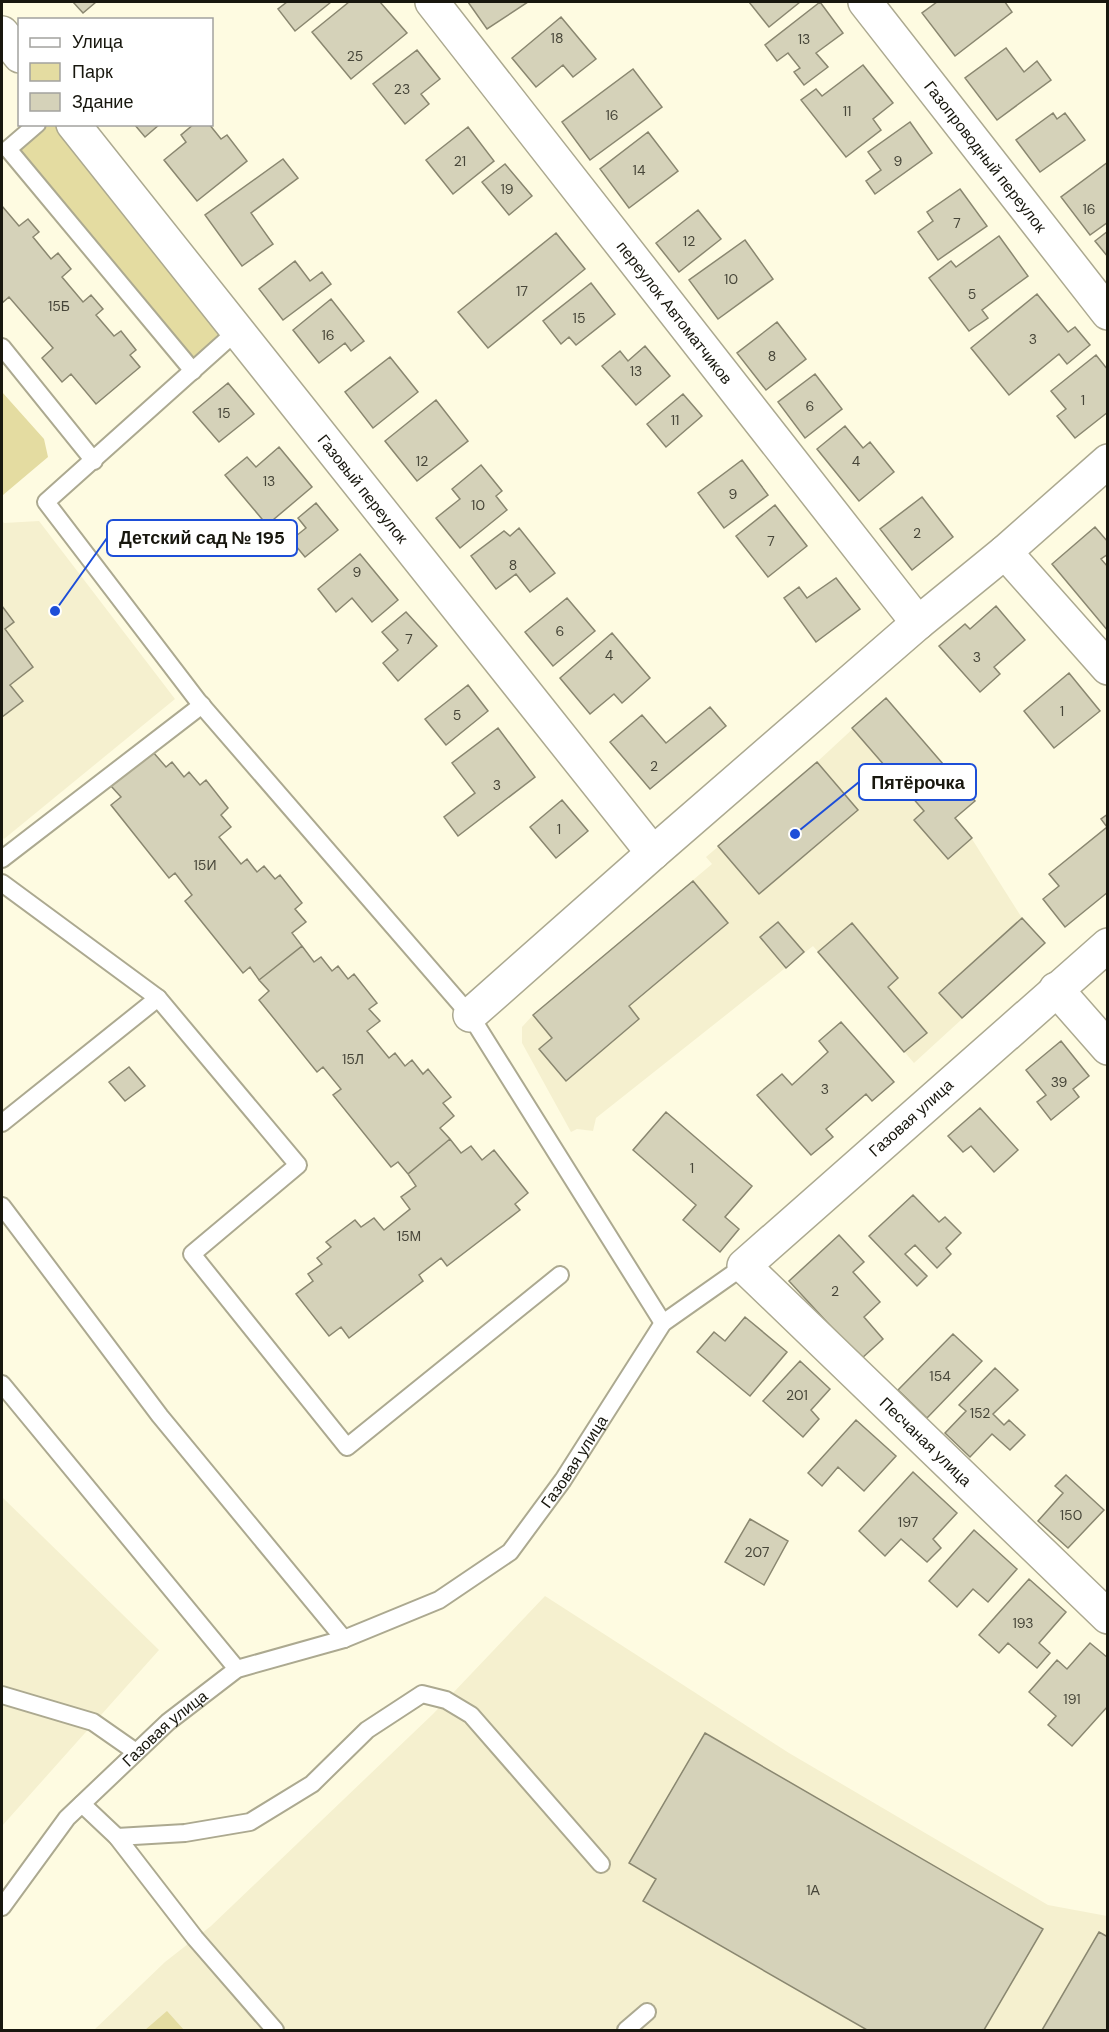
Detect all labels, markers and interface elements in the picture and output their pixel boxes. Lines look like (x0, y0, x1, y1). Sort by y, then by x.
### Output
legend (18, 18, 213, 126)
house number: 18 (551, 29, 563, 47)
text: Улица (72, 30, 124, 54)
house number: 13 (798, 30, 810, 48)
house number: 25 (347, 47, 363, 65)
text: Парк (72, 60, 113, 84)
street label: Газопроводный переулок (920, 76, 1052, 237)
house number: 23 (394, 80, 410, 98)
text: Здание (72, 90, 133, 114)
house number: 11 (843, 102, 851, 120)
house number: 16 (605, 106, 619, 124)
house number: 21 (454, 152, 466, 170)
house number: 9 (894, 152, 903, 170)
house number: 14 (633, 161, 646, 179)
house number: 19 (500, 180, 514, 198)
house number: 16 (1082, 200, 1096, 218)
house number: 7 (953, 214, 961, 232)
house number: 12 (683, 232, 695, 250)
street label: переулок Автоматчиков (612, 236, 737, 388)
house number: 10 (724, 270, 738, 288)
house number: 17 (516, 282, 528, 300)
house number: 5 (968, 285, 976, 303)
house number: 15Б (48, 297, 70, 315)
house number: 15 (573, 309, 585, 327)
house number: 16 (321, 326, 335, 344)
house number: 3 (1029, 330, 1037, 348)
house number: 8 (768, 347, 776, 365)
house number: 13 (630, 362, 642, 380)
house number: 1 (1081, 391, 1085, 409)
house number: 6 (806, 397, 814, 415)
house number: 15 (218, 404, 230, 422)
house number: 11 (671, 411, 679, 429)
street label: Газовый переулок (313, 430, 414, 548)
house number: 12 (416, 452, 428, 470)
house number: 4 (852, 452, 861, 470)
house number: 13 (263, 472, 275, 490)
house number: 9 (729, 485, 738, 503)
house number: 10 (471, 496, 485, 514)
callout: Детский сад № 195 (107, 520, 297, 556)
house number: 2 (913, 524, 921, 542)
text: Детский сад № 195 (119, 526, 285, 550)
house number: 7 (767, 532, 775, 550)
house number: 8 (509, 556, 517, 574)
house number: 9 (353, 563, 362, 581)
house number: 6 (556, 622, 564, 640)
house number: 7 (405, 630, 413, 648)
house number: 4 (605, 646, 614, 664)
house number: 3 (973, 648, 981, 666)
house number: 1 (1060, 702, 1064, 720)
house number: 5 (453, 706, 461, 724)
house number: 2 (650, 757, 658, 775)
callout: Пятёрочка (859, 764, 976, 800)
text: Пятёрочка (871, 771, 966, 795)
house number: 3 (493, 776, 501, 794)
house number: 1 (557, 820, 561, 838)
house number: 15И (194, 856, 216, 874)
house number: 15Л (342, 1050, 364, 1068)
house number: 39 (1051, 1073, 1068, 1091)
street label: Газовая улица (864, 1074, 958, 1161)
house number: 3 (821, 1080, 829, 1098)
house number: 1 (690, 1159, 694, 1177)
house number: 15М (397, 1227, 421, 1245)
house number: 2 (831, 1282, 839, 1300)
house number: 154 (929, 1367, 951, 1385)
house number: 201 (786, 1386, 808, 1404)
street label: Песчаная улица (875, 1392, 977, 1491)
house number: 152 (970, 1404, 990, 1422)
street label: Газовая улица (536, 1411, 612, 1512)
house number: 150 (1060, 1506, 1082, 1524)
house number: 197 (898, 1513, 918, 1531)
house number: 207 (745, 1543, 769, 1561)
house number: 193 (1012, 1614, 1034, 1632)
street label: Газовая улица (117, 1685, 212, 1771)
house number: 191 (1063, 1690, 1081, 1708)
house number: 1А (806, 1881, 821, 1899)

